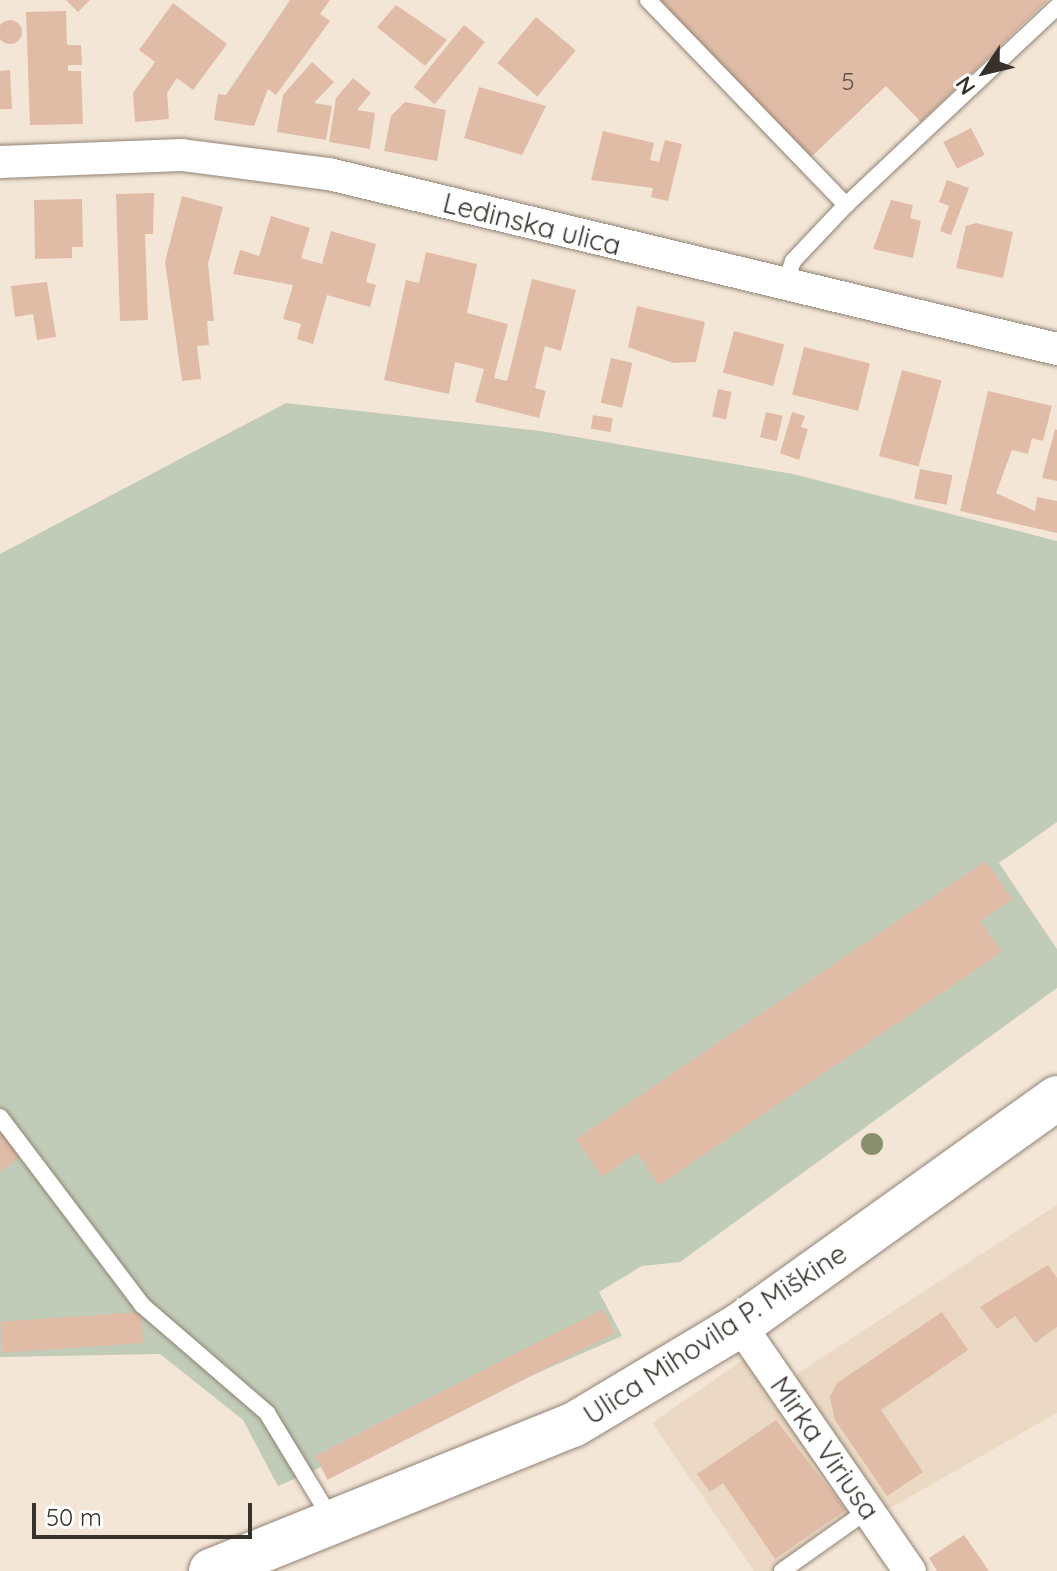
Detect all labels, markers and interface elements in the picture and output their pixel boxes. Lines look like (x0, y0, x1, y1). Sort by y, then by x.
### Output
north arrow (945, 32, 1025, 112)
house number: 5 (841, 68, 855, 96)
text: N (949, 71, 981, 100)
street label: Ledinska ulica (439, 186, 625, 262)
street label: Ulica Mihovila P. Miškine (577, 1236, 853, 1432)
street label: Mirka Viriusa (763, 1370, 887, 1526)
scale bar (36, 1487, 256, 1537)
text: 50 m (46, 1502, 102, 1532)

